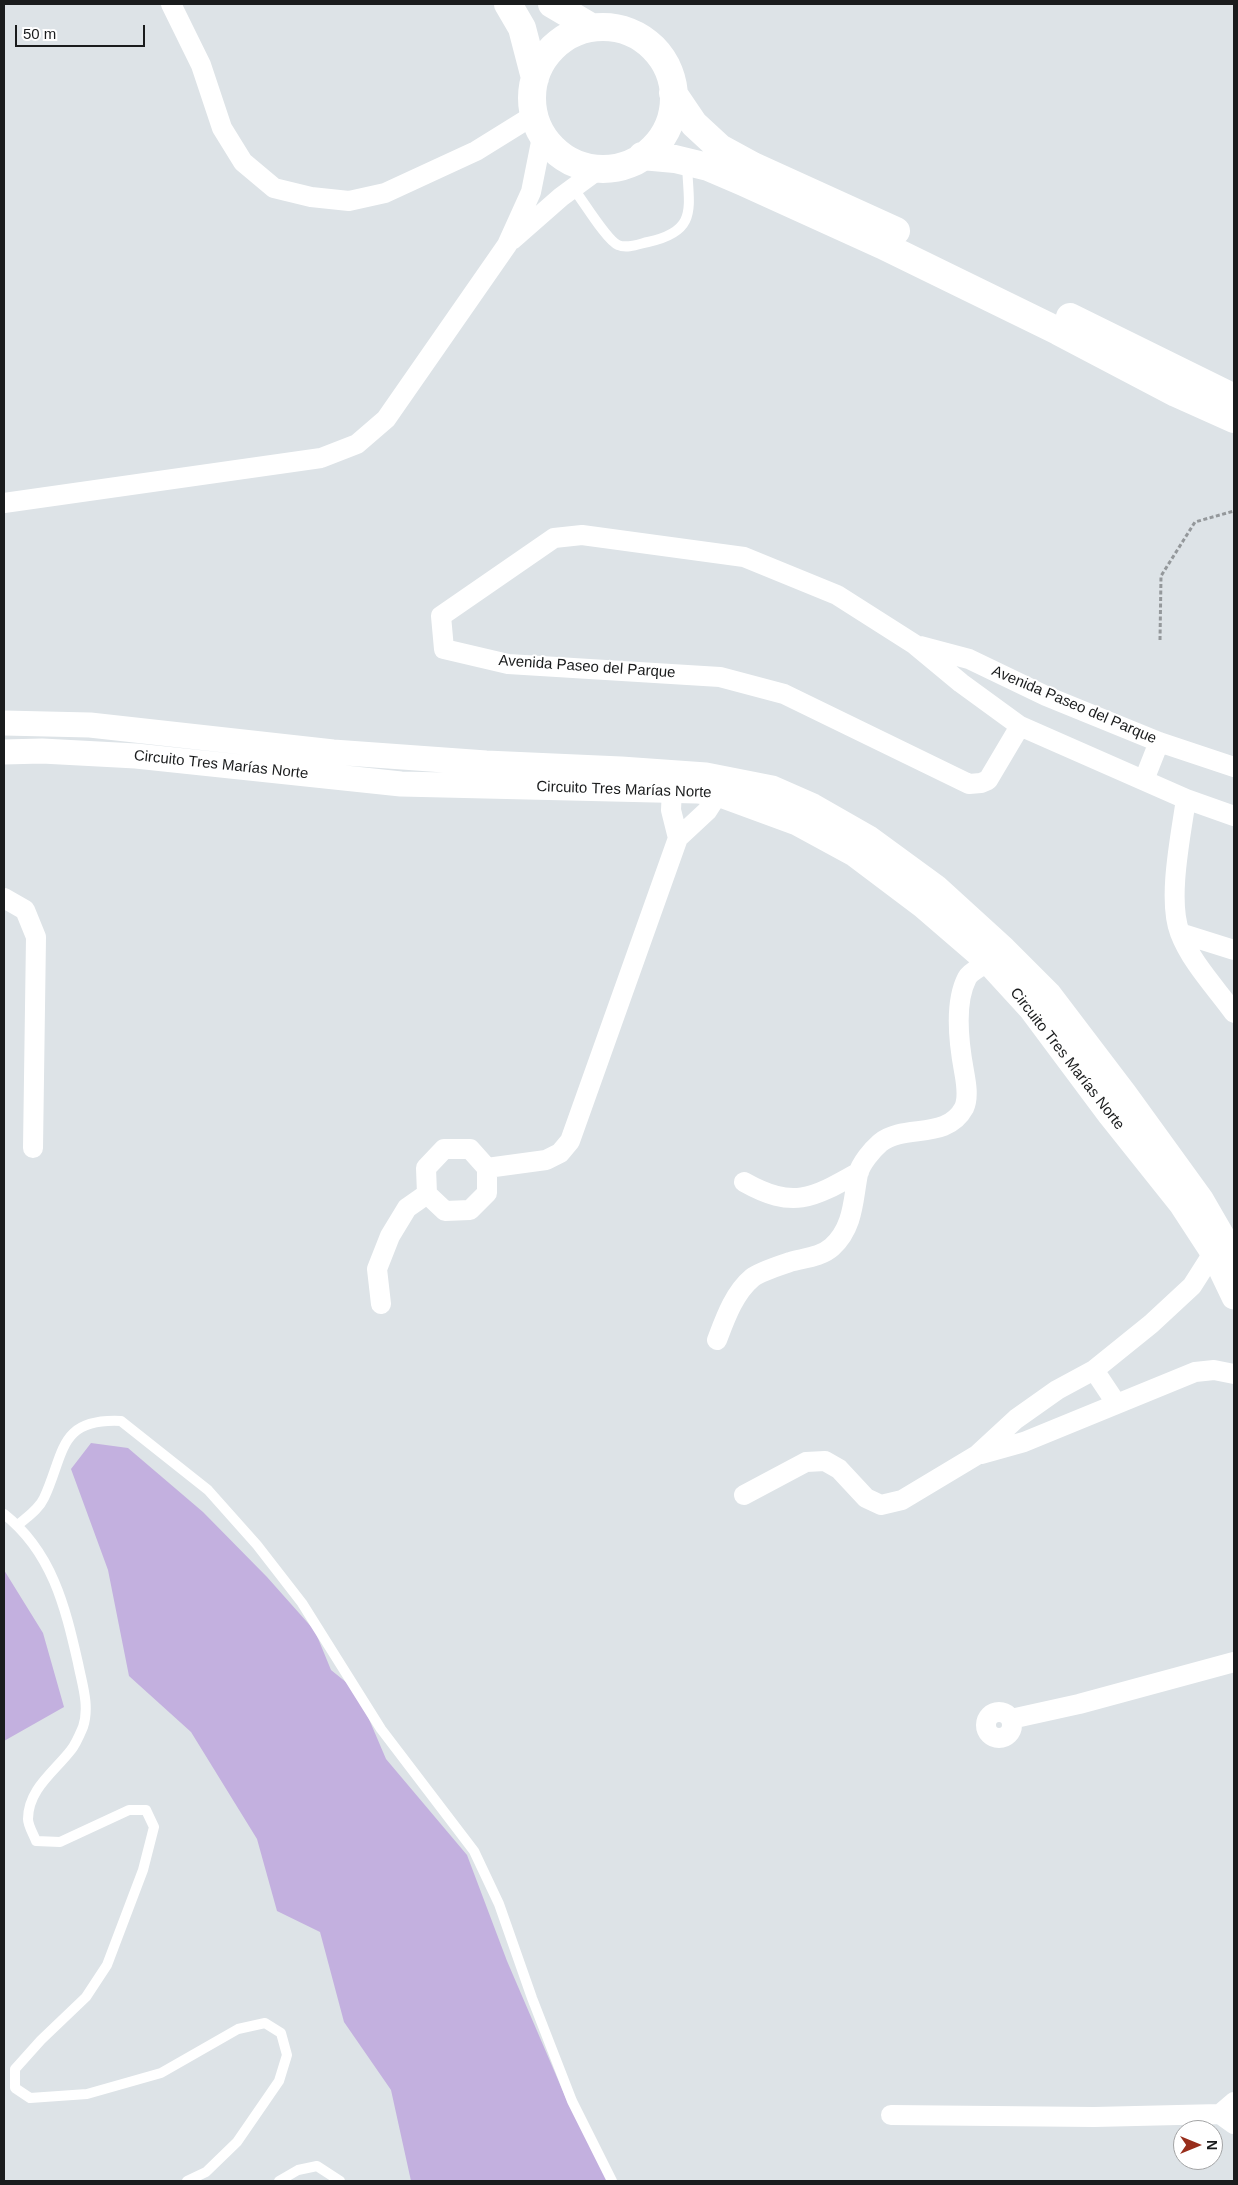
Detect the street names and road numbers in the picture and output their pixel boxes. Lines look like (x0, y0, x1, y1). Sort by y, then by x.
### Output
street label: Avenida Paseo del Parque (498, 652, 676, 682)
street label: Avenida Paseo del Parque (989, 662, 1159, 748)
street label: Circuito Tres Marías Norte (133, 747, 309, 783)
street label: Circuito Tres Marías Norte (536, 778, 712, 802)
street label: Circuito Tres Marías Norte (1006, 984, 1128, 1134)

